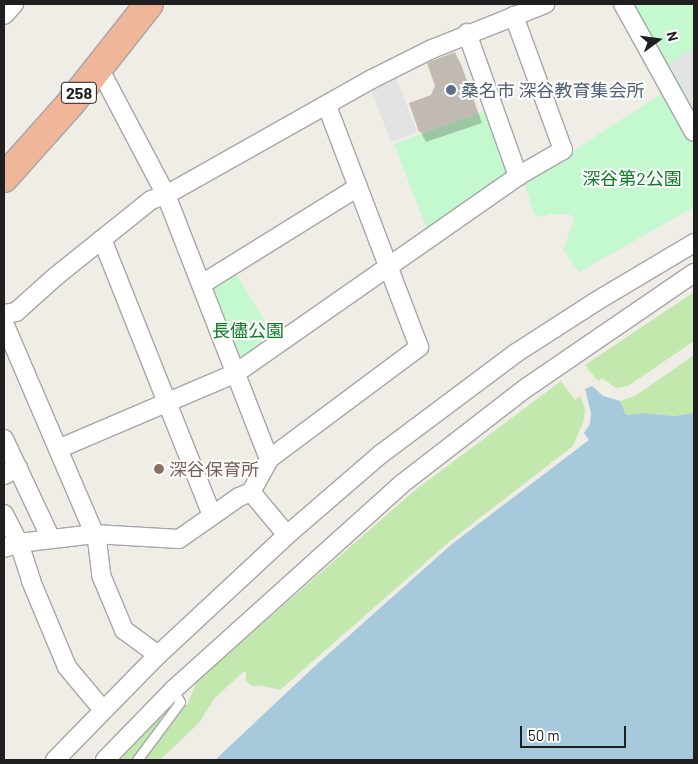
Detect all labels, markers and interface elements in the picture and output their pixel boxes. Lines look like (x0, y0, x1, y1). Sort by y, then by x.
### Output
north arrow (633, 15, 683, 65)
text: N (664, 30, 682, 43)
place label: 桑名市 深谷教育集会所 (461, 79, 645, 101)
road number: 258 (60, 80, 98, 106)
marker: 桑名市 深谷教育集会所 (445, 84, 457, 96)
park label: 深谷第2公園 (582, 167, 682, 189)
park label: 長儘公園 (212, 319, 284, 341)
place label: 深谷保育所 (169, 458, 259, 480)
marker: 深谷保育所 (153, 463, 165, 475)
scale bar (523, 716, 629, 748)
text: 50 m (528, 726, 560, 744)

